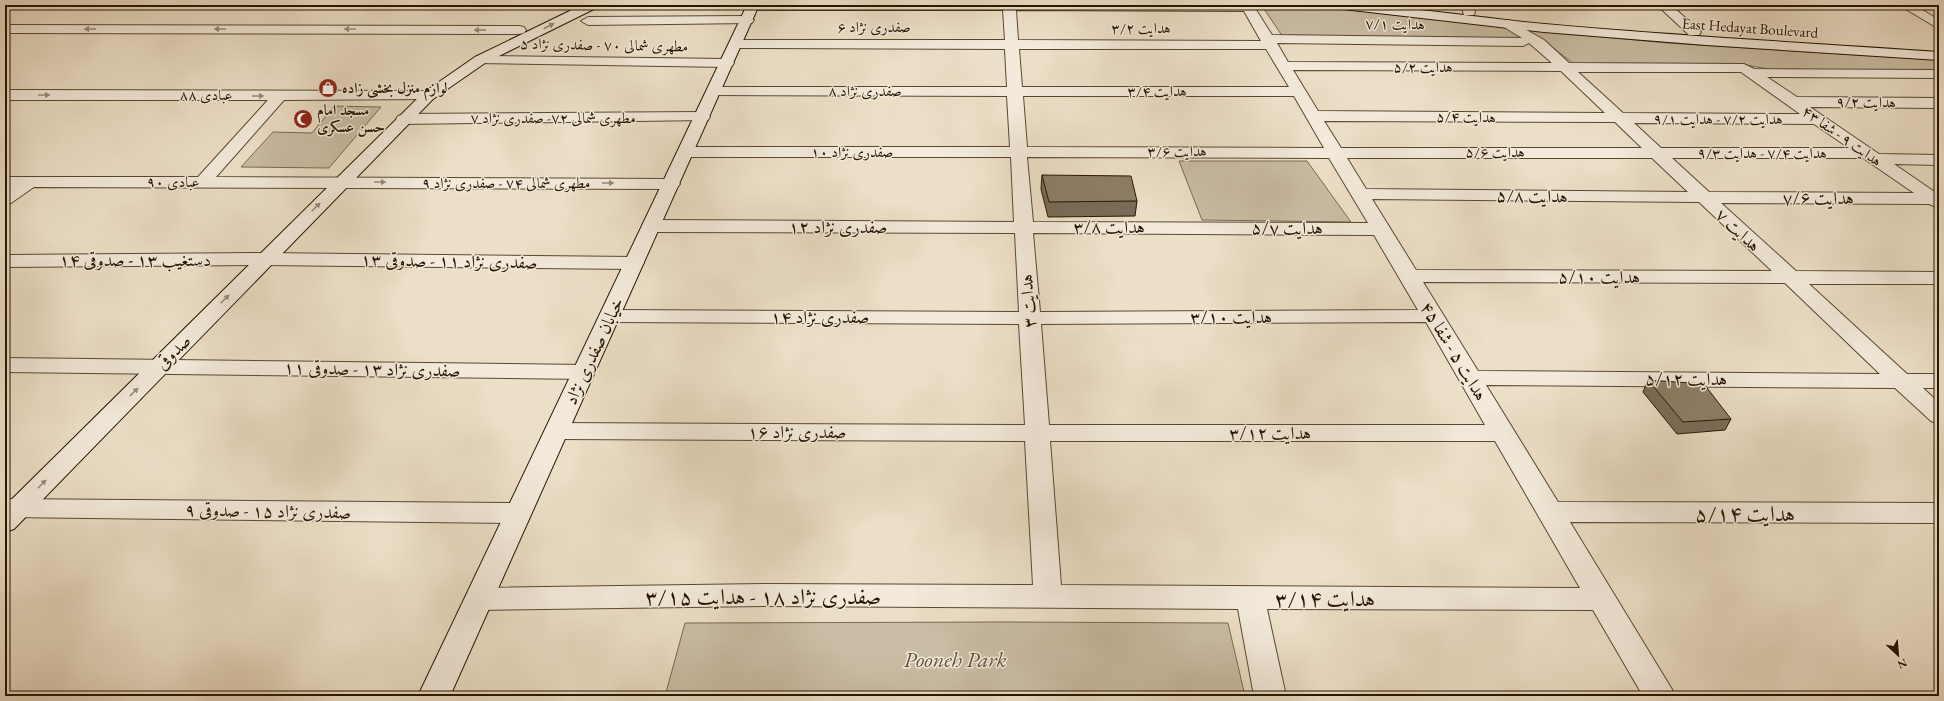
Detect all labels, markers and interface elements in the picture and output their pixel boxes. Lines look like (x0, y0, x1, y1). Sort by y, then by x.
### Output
street label: هدایت ۷/۱ (1365, 13, 1425, 35)
street label: East Hedayat Boulevard (1681, 13, 1819, 42)
street label: صفدری نژاد ۶ (837, 17, 911, 36)
street label: هدایت ۳/۲ (1111, 18, 1171, 38)
one-way arrow (544, 23, 555, 30)
one-way arrow (83, 26, 96, 32)
one-way arrow (213, 26, 226, 32)
one-way arrow (343, 26, 356, 32)
one-way arrow (473, 27, 486, 33)
street label: مطهری شمالی ۷۰ - صفدری نژاد ۵ (520, 34, 688, 56)
street label: هدایت ۵/۲ (1393, 57, 1453, 77)
shop icon: لوازم منزل بخشی زاده (317, 77, 339, 99)
place label: لوازم منزل بخشی زاده (342, 78, 447, 101)
street label: صفدری نژاد ۸ (828, 81, 902, 100)
street label: هدایت ۳/۴ (1127, 81, 1187, 101)
street label: عبادی ۸۸ (179, 85, 233, 104)
street label: هدایت ۹/۲ (1836, 91, 1896, 113)
one-way arrow (38, 92, 51, 98)
one-way arrow (252, 93, 265, 99)
place label: مسجد امام حسن عسکری (317, 100, 385, 138)
street label: هدایت ۹ - شفا ۴۳ (1798, 101, 1886, 171)
street label: هدایت ۵/۴ (1436, 106, 1496, 128)
mosque icon: مسجد امام حسن عسکری (292, 108, 314, 130)
street label: مطهری شمالی ۷۲- صفدری نژاد ۷ (470, 108, 636, 128)
street label: هدایت ۷/۲ - هدایت ۹/۱ (1653, 109, 1783, 129)
street label: هدایت ۳/۶ (1147, 141, 1207, 161)
street label: صفدری نژاد ۱۰ (811, 142, 893, 161)
street label: هدایت ۵/۶ (1465, 142, 1525, 162)
street label: هدایت ۷/۴ - هدایت ۹/۳ (1697, 143, 1827, 163)
street label: عبادی ۹۰ (146, 172, 200, 191)
street label: مطهری شمالی ۷۴ - صفدری نژاد ۹ (422, 173, 590, 193)
one-way arrow (374, 179, 387, 185)
one-way arrow (602, 180, 615, 186)
street label: هدایت ۵/۸ (1496, 183, 1568, 209)
street label: هدایت ۷/۶ (1782, 186, 1854, 210)
one-way arrow (311, 202, 321, 212)
street label: هدایت ۷ (1710, 203, 1766, 257)
street label: صفدری نژاد ۱۲ (789, 215, 887, 238)
street label: هدایت ۳/۸ (1073, 215, 1145, 239)
street label: هدایت ۵/۷ (1251, 216, 1323, 240)
street label: صفدری نژاد ۱۱ - صدوقی ۱۳ (360, 247, 538, 274)
street label: دستغیب ۱۳ - صدوقی ۱۴ (59, 248, 211, 272)
street label: هدایت ۵/۱۰ (1558, 265, 1640, 289)
street label: هدایت ۳ (1014, 273, 1042, 329)
street label: خیابان صفدری نژاد (559, 293, 628, 408)
one-way arrow (220, 294, 230, 304)
street label: هدایت ۵ - شفا ۴۵ (1415, 297, 1493, 405)
street label: صفدری نژاد ۱۴ (771, 305, 869, 328)
street label: هدایت ۳/۱۰ (1190, 305, 1272, 329)
street label: صدوقی (150, 329, 195, 374)
street label: صفدری نژاد ۱۳ - صدوقی ۱۱ (283, 355, 461, 382)
street label: هدایت ۵/۱۲ (1645, 367, 1727, 391)
one-way arrow (129, 387, 138, 397)
street label: صفدری نژاد ۱۶ (748, 420, 846, 443)
street label: هدایت ۳/۱۲ (1229, 421, 1311, 445)
one-way arrow (37, 479, 47, 489)
street label: صفدری نژاد ۱۵ - صدوقی ۹ (185, 498, 351, 523)
street label: هدایت ۵/۱۴ (1695, 499, 1795, 528)
street label: صفدری نژاد ۱۸ - هدایت ۳/۱۵ (645, 582, 881, 611)
street label: هدایت ۳/۱۴ (1275, 584, 1375, 613)
north arrow (1878, 635, 1918, 675)
park label: Pooneh Park (903, 645, 1007, 674)
text: N (1895, 656, 1909, 672)

